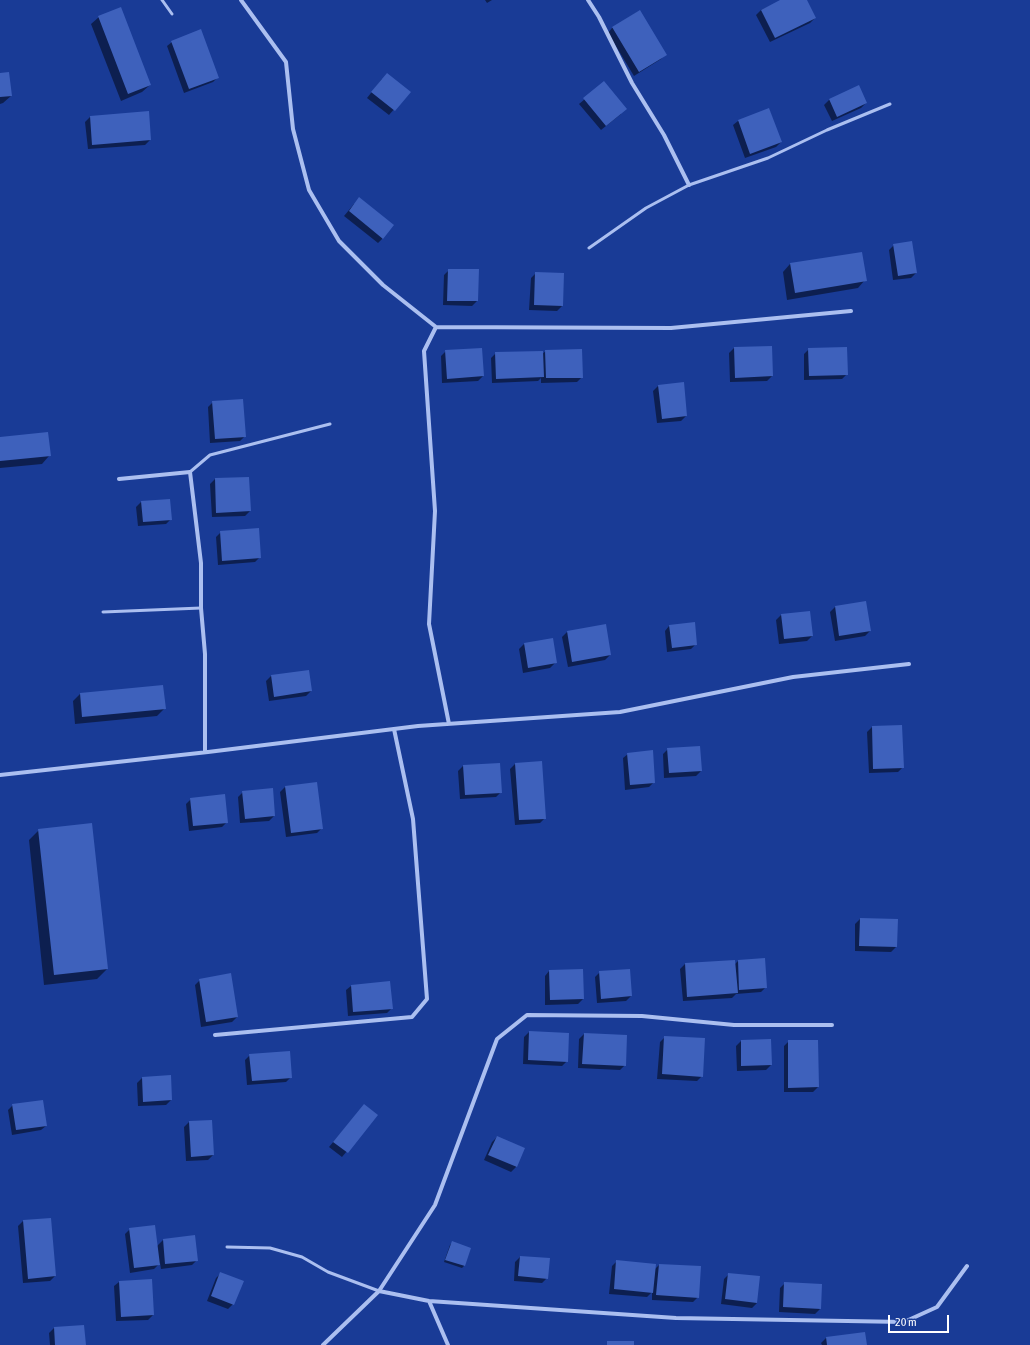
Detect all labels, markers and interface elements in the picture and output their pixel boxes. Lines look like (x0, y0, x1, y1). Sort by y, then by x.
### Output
scale bar (890, 1307, 951, 1333)
text: 20 m (895, 1315, 917, 1329)

